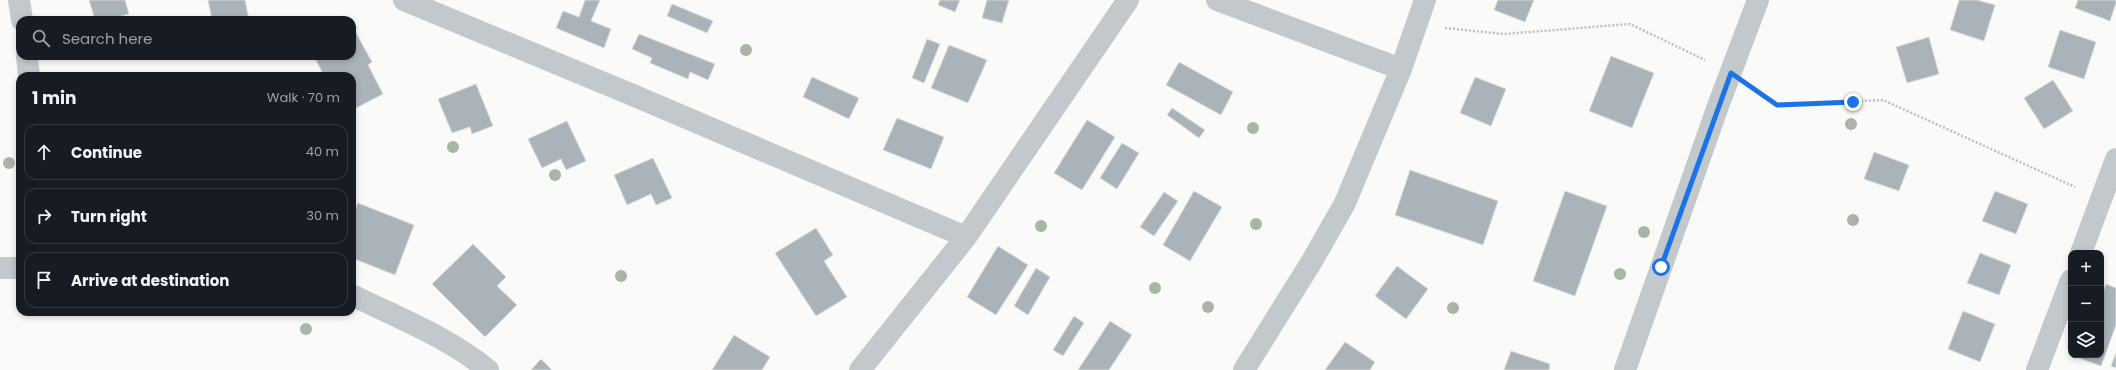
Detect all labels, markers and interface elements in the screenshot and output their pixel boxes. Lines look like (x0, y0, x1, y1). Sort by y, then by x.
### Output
search box (16, 16, 356, 60)
icon: search (30, 27, 52, 49)
text: Search here (62, 28, 152, 49)
text: 1 min (32, 86, 76, 110)
text: Walk · 70 m (267, 88, 340, 107)
route end (1844, 93, 1862, 111)
icon: ahead (33, 141, 55, 163)
text: Continue (71, 142, 142, 163)
text: 40 m (306, 142, 339, 161)
icon: right (33, 205, 55, 227)
text: Turn right (71, 206, 147, 227)
text: 30 m (306, 206, 339, 225)
map controls (2068, 250, 2104, 358)
button: + (2068, 250, 2104, 286)
route start (1652, 258, 1670, 276)
icon: arrive (33, 269, 55, 291)
text: Arrive at destination (71, 270, 229, 291)
button: − (2068, 286, 2104, 322)
button: layers (2068, 322, 2104, 358)

